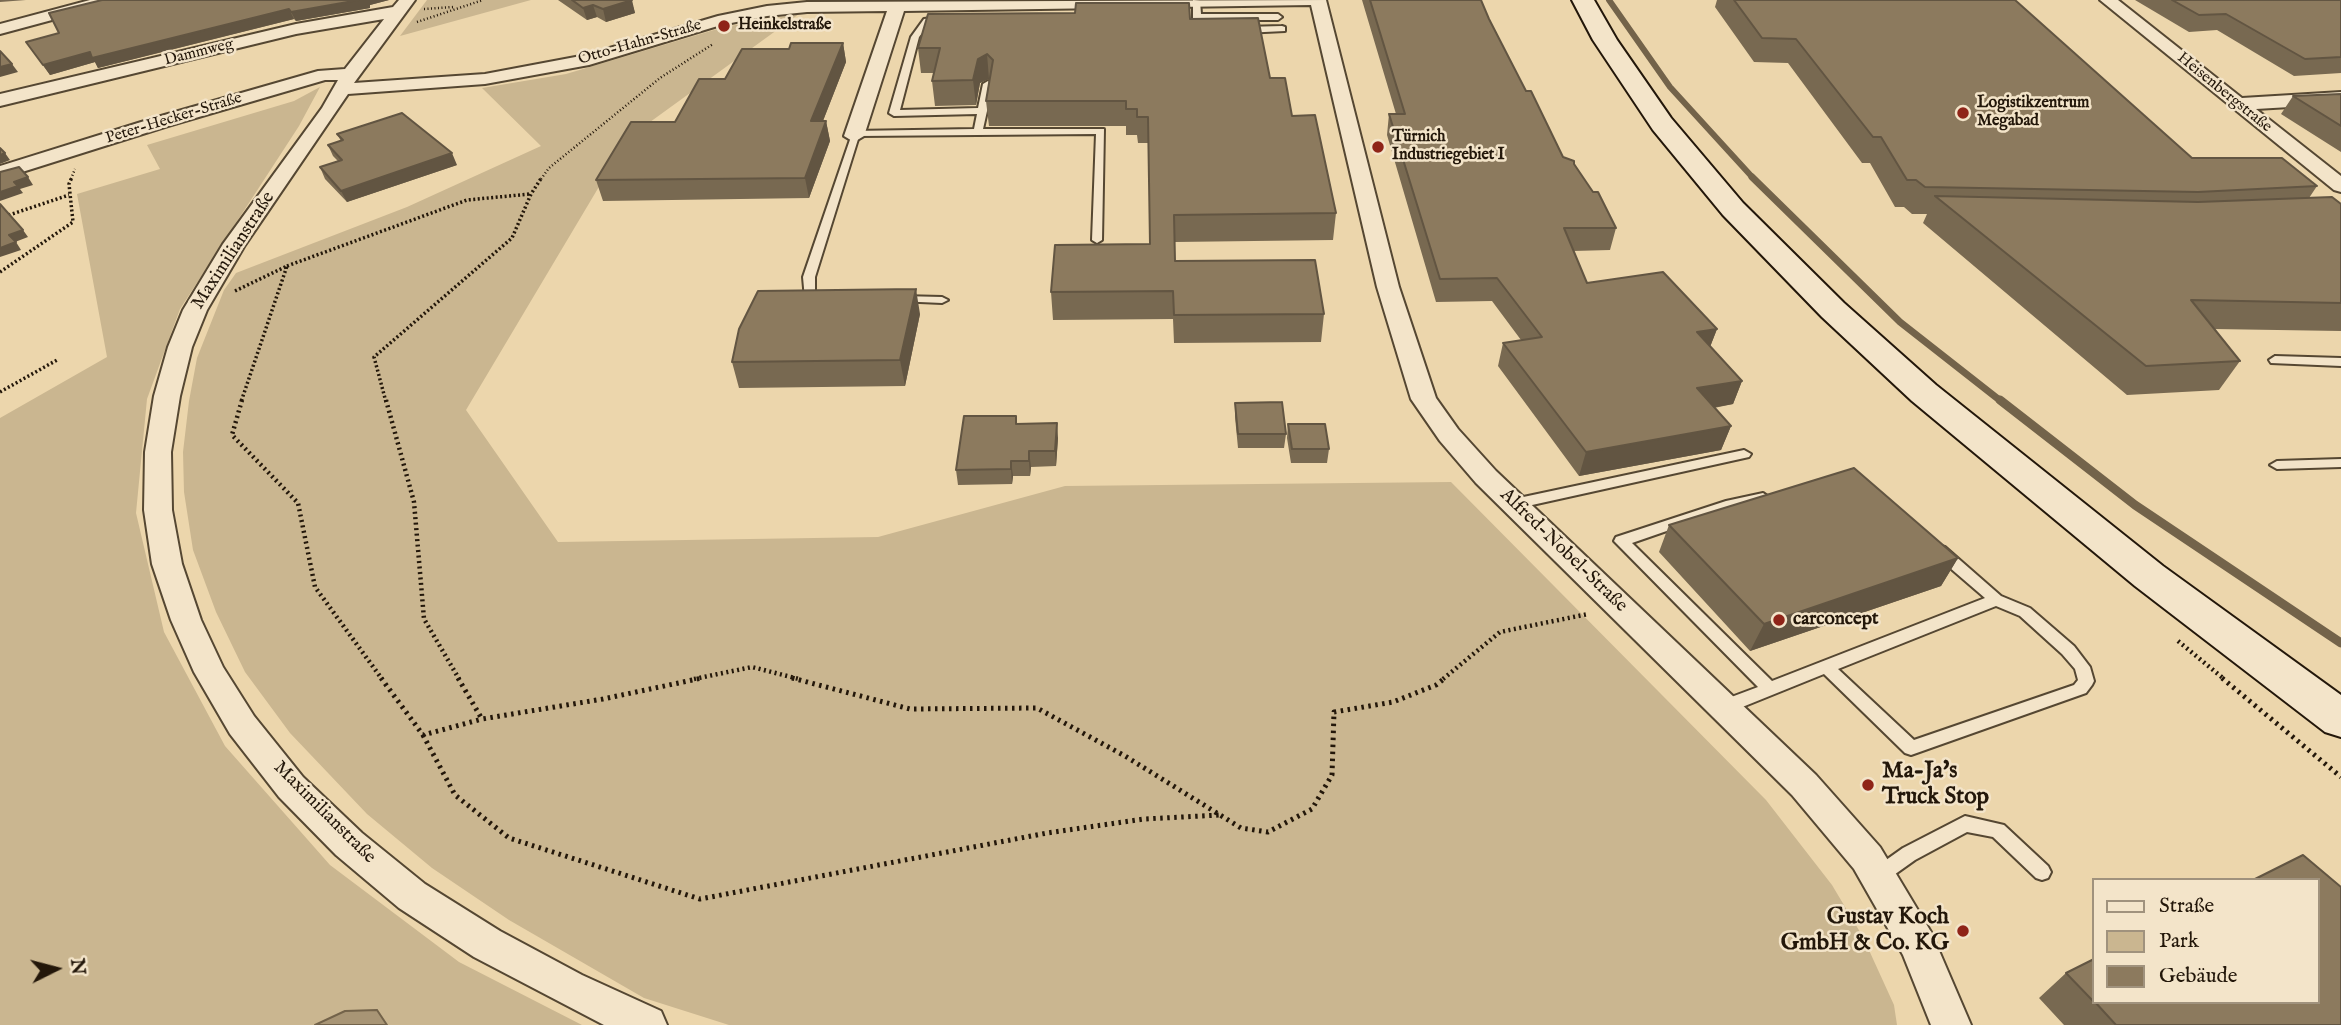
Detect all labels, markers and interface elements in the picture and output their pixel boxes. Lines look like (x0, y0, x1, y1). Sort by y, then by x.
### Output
street label: Otto-Hahn-Straße (576, 16, 704, 70)
place label: Heinkelstraße (738, 16, 831, 36)
marker: Heinkelstraße (716, 18, 732, 34)
street label: Dammweg (162, 35, 236, 71)
street label: Heisenbergstraße (2173, 49, 2275, 137)
street label: Peter-Hecker-Straße (104, 89, 244, 149)
place label: Logistikzentrum Megabad (1977, 94, 2089, 132)
marker: Logistikzentrum Megabad (1955, 105, 1971, 121)
place label: Türnich Industriegebiet I (1392, 128, 1505, 166)
marker: Türnich Industriegebiet I (1370, 139, 1386, 155)
street label: Maximilianstraße (187, 188, 281, 314)
street label: Alfred-Nobel-Straße (1494, 484, 1632, 618)
place label: carconcept (1793, 609, 1878, 631)
marker: carconcept (1771, 612, 1787, 628)
street label: Maximilianstraße (268, 757, 380, 869)
place label: Ma-Ja's Truck Stop (1882, 758, 1989, 812)
marker: Ma-Ja's Truck Stop (1860, 777, 1876, 793)
legend (2092, 878, 2320, 1004)
text: Straße (2159, 893, 2214, 920)
place label: Gustav Koch GmbH & Co. KG (1781, 904, 1949, 958)
marker: Gustav Koch GmbH & Co. KG (1955, 923, 1971, 939)
text: Park (2159, 928, 2199, 955)
north arrow (21, 934, 91, 1004)
text: N (64, 957, 90, 976)
text: Gebäude (2159, 963, 2237, 990)

